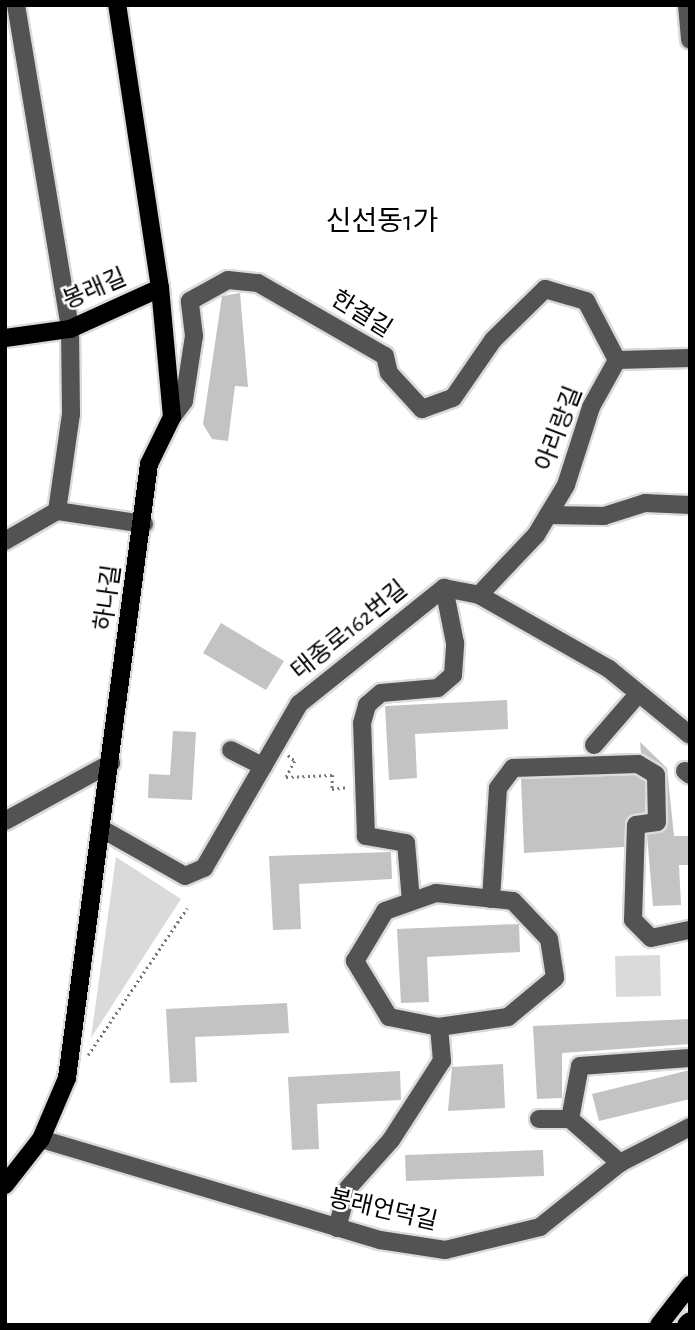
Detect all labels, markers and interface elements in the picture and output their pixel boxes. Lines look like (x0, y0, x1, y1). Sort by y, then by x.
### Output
district label: 신선동1가 (326, 205, 438, 239)
street label: 봉래길 (59, 264, 131, 316)
street label: 한결길 (325, 285, 397, 345)
street label: 아리랑길 (531, 383, 589, 475)
street label: 하나길 (90, 563, 128, 633)
street label: 태종로162번길 (286, 575, 414, 687)
street label: 봉래언덕길 (326, 1185, 440, 1237)

